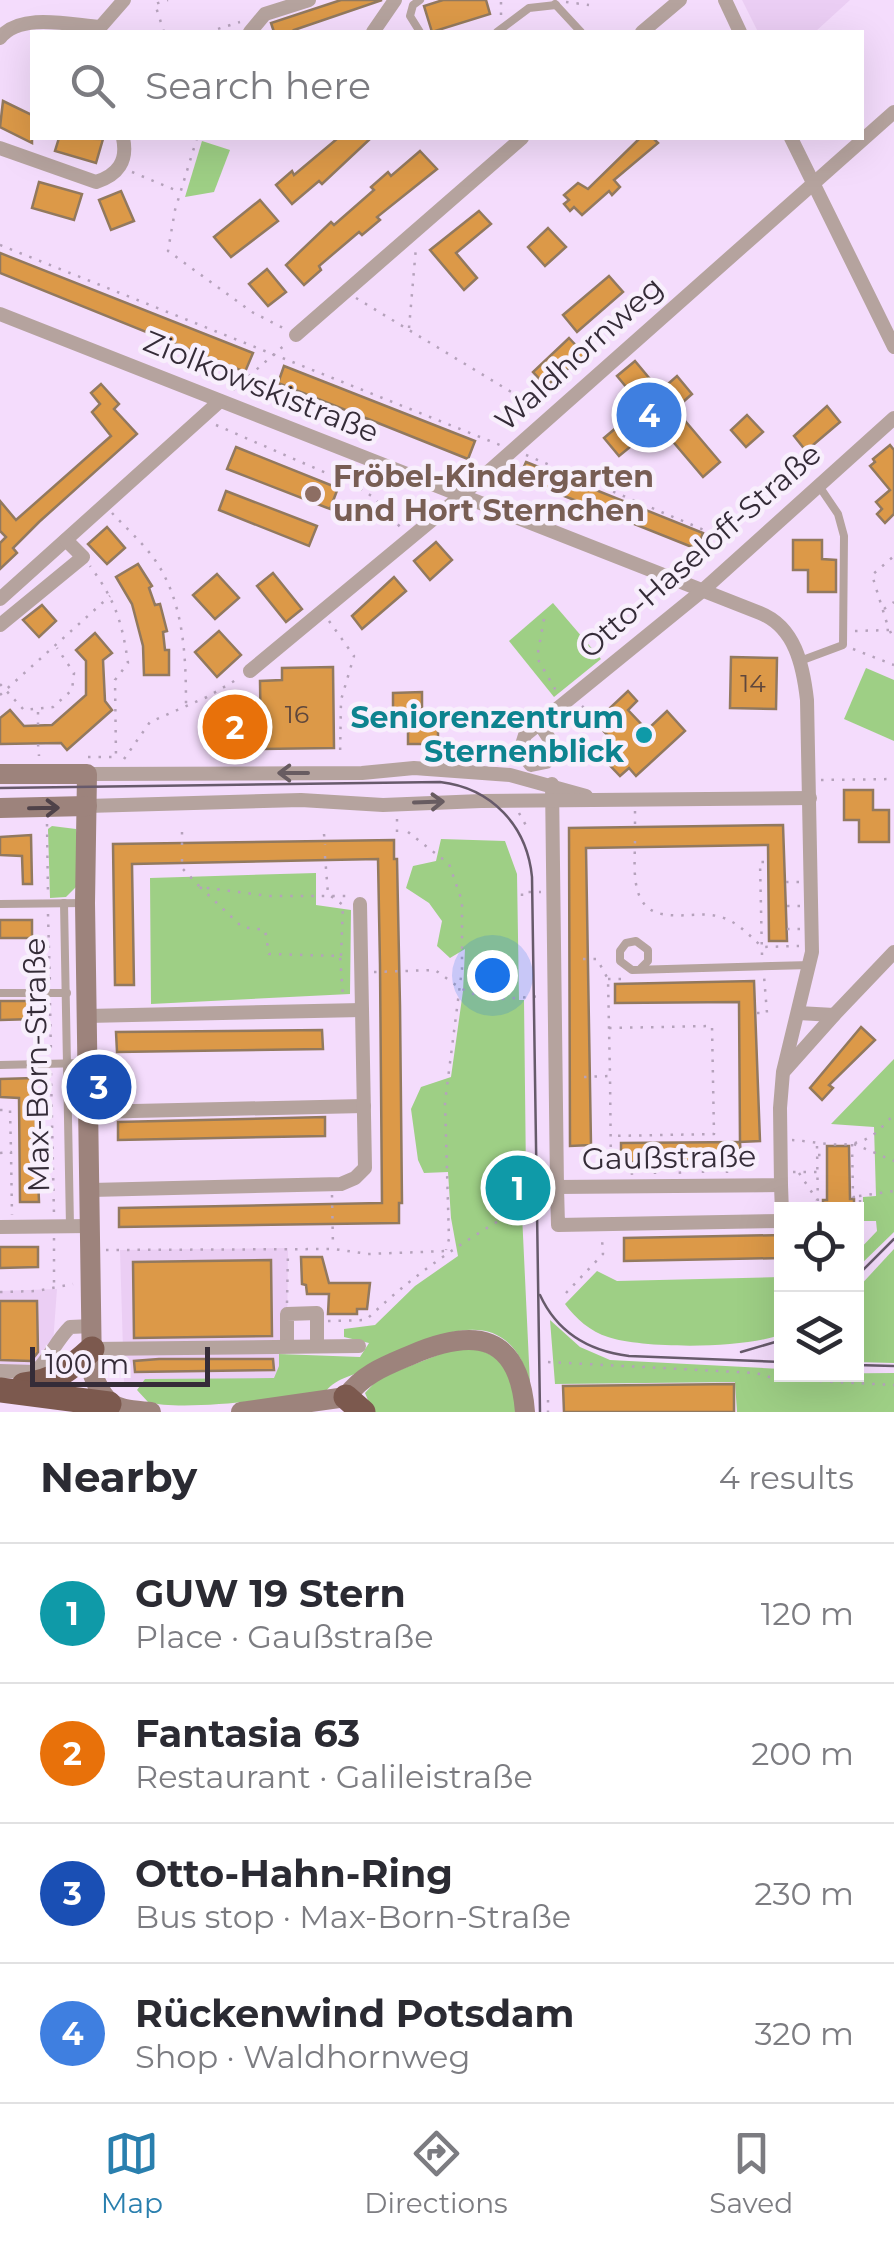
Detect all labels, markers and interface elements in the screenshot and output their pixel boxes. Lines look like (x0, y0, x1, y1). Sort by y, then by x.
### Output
search box (30, 30, 864, 140)
icon: search (65, 58, 120, 113)
text: Search here (145, 62, 371, 109)
street label: Waldhornweg (487, 269, 670, 439)
street label: Ziolkowskistraße (138, 322, 384, 451)
pin: 4 (616, 378, 682, 452)
street label: Otto-Haseloff-Straße (571, 435, 829, 666)
place label: Fröbel-Kindergarten und Hort Sternchen (333, 458, 654, 529)
marker: Fröbel-Kindergarten und Hort Sternchen (302, 483, 324, 505)
house number: 14 (740, 668, 766, 698)
pin: 2 (202, 690, 268, 764)
house number: 16 (285, 699, 309, 729)
place label: Seniorenzentrum Sternenblick (350, 699, 624, 770)
marker: Seniorenzentrum Sternenblick (633, 724, 655, 746)
one-way arrow (278, 764, 310, 782)
one-way arrow (413, 792, 445, 811)
one-way arrow (27, 798, 59, 817)
street label: Max-Born-Straße (16, 937, 57, 1193)
your location (467, 950, 518, 1001)
pin: 3 (66, 1050, 132, 1124)
street label: Gaußstraße (581, 1137, 757, 1178)
pin: 1 (486, 1150, 550, 1226)
map controls (774, 1202, 864, 1382)
button: locate (774, 1202, 864, 1292)
button: layers (774, 1292, 864, 1382)
scale bar (30, 1342, 210, 1386)
text: 100 m (45, 1347, 129, 1381)
text: Nearby (40, 1451, 197, 1503)
text: 4 results (719, 1458, 854, 1497)
text: GUW 19 Stern (135, 1570, 406, 1617)
text: 1 (66, 1594, 79, 1633)
text: 120 m (761, 1594, 854, 1633)
text: Place · Gaußstraße (135, 1617, 434, 1656)
text: Fantasia 63 (135, 1710, 360, 1757)
text: 2 (63, 1734, 82, 1773)
text: 200 m (751, 1734, 854, 1773)
text: Restaurant · Galileistraße (135, 1757, 533, 1796)
text: Otto-Hahn-Ring (135, 1850, 453, 1897)
text: 3 (63, 1874, 82, 1913)
text: 230 m (754, 1874, 854, 1913)
text: Bus stop · Max-Born-Straße (135, 1897, 571, 1936)
text: Rückenwind Potsdam (135, 1990, 574, 2037)
text: 4 (61, 2014, 84, 2053)
text: 320 m (754, 2014, 854, 2053)
text: Shop · Waldhornweg (135, 2037, 470, 2076)
tab: Map (101, 2126, 163, 2220)
tab: Directions (364, 2126, 508, 2220)
tab: Saved (709, 2126, 793, 2220)

